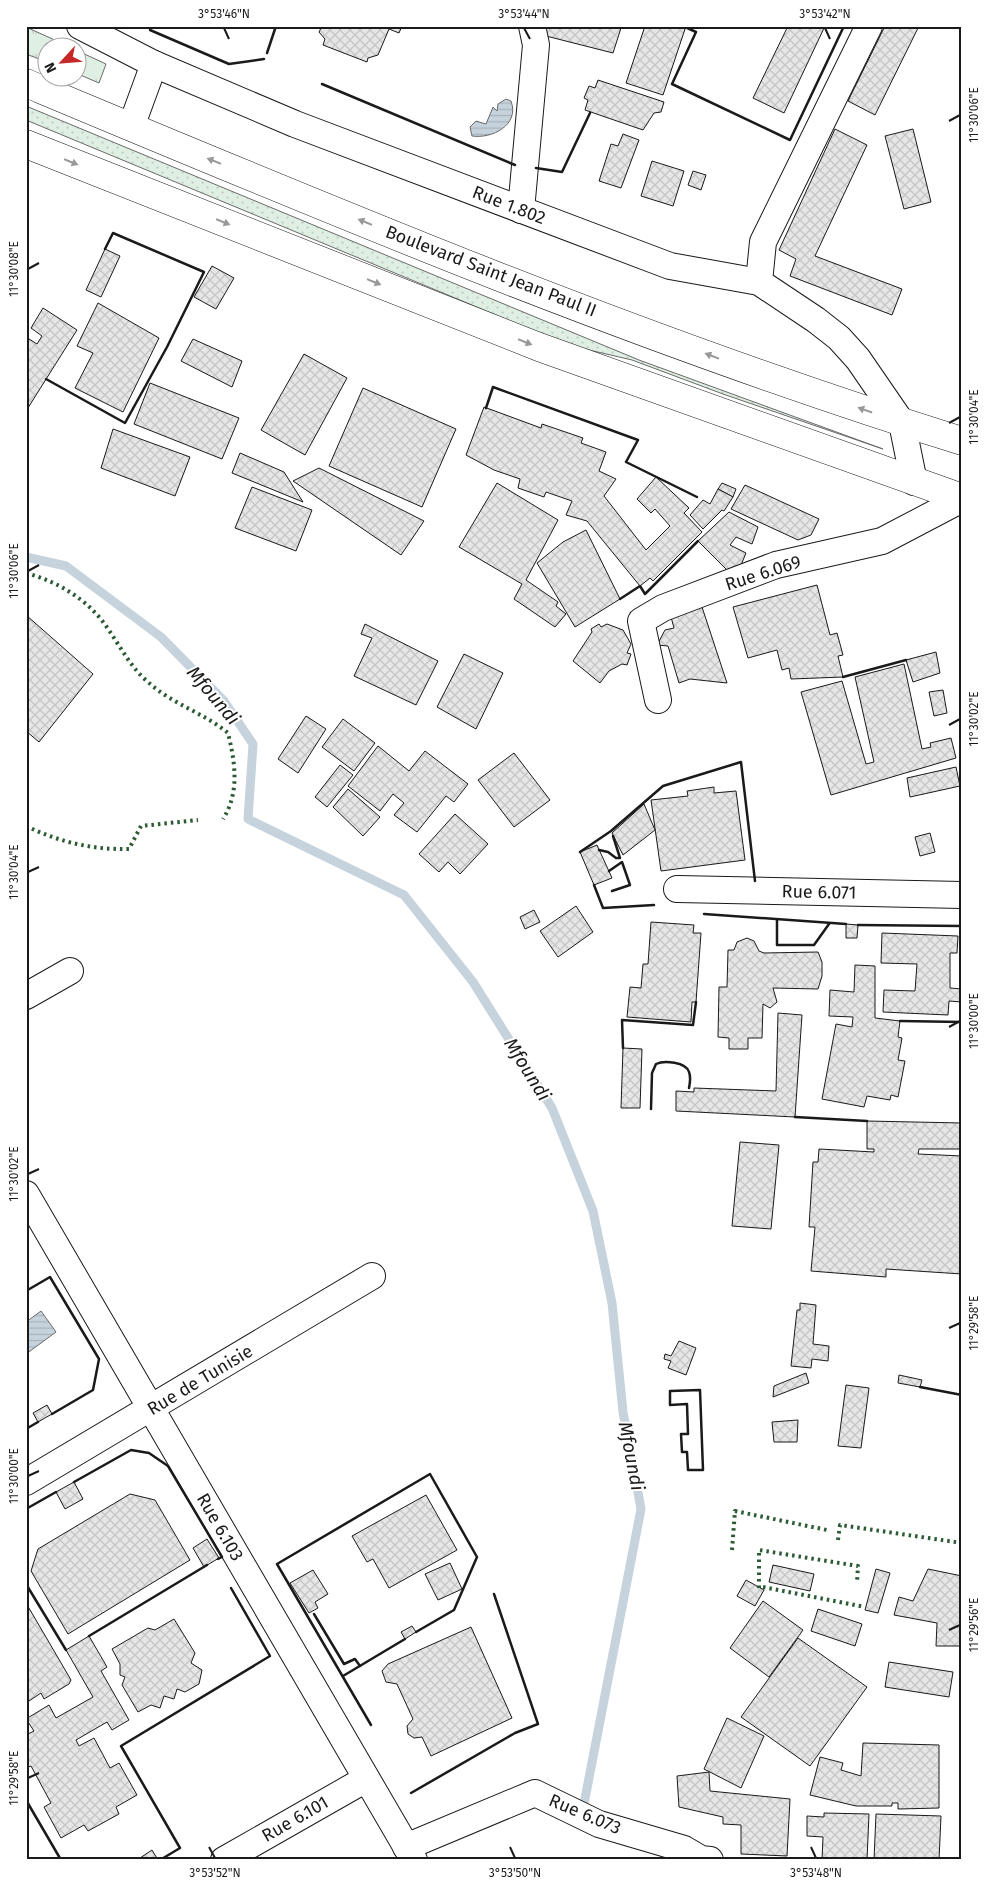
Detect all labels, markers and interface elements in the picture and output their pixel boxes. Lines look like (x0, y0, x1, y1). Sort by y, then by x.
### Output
text: 3°53'46"N (198, 7, 250, 21)
text: 3°53'44"N (498, 7, 550, 21)
text: 3°53'42"N (799, 7, 851, 21)
north arrow (38, 38, 88, 88)
text: N (41, 60, 60, 75)
text: 11°30'06"E (967, 87, 981, 143)
one-way arrow (207, 156, 221, 164)
one-way arrow (64, 159, 79, 167)
street label: Rue 1.802 (469, 181, 549, 229)
one-way arrow (358, 217, 372, 225)
one-way arrow (215, 219, 230, 226)
street label: Boulevard Saint Jean Paul II (382, 221, 600, 321)
text: 11°30'08"E (7, 241, 21, 297)
one-way arrow (367, 278, 382, 286)
one-way arrow (518, 338, 533, 346)
one-way arrow (704, 352, 719, 360)
text: 11°30'04"E (967, 389, 981, 445)
one-way arrow (858, 406, 873, 413)
text: 11°30'06"E (7, 543, 21, 599)
street label: Rue 6.069 (722, 550, 804, 596)
water label: Mfoundi (182, 661, 245, 730)
text: 11°30'02"E (967, 691, 981, 747)
text: 11°30'04"E (7, 844, 21, 900)
street label: Rue 6.071 (781, 880, 857, 904)
text: 11°30'00"E (967, 993, 981, 1049)
water label: Mfoundi (499, 1033, 556, 1106)
text: 11°30'02"E (7, 1146, 21, 1202)
text: 11°29'58"E (967, 1296, 981, 1350)
street label: Rue de Tunisie (143, 1340, 257, 1420)
water label: Mfoundi (614, 1419, 650, 1493)
text: 11°30'00"E (7, 1448, 21, 1504)
street label: Rue 6.103 (192, 1489, 248, 1565)
text: 11°29'56"E (967, 1598, 981, 1652)
text: 11°29'58"E (7, 1751, 21, 1805)
street label: Rue 6.073 (546, 1789, 624, 1839)
street label: Rue 6.101 (258, 1791, 332, 1847)
text: 3°53'52"N (189, 1866, 241, 1880)
text: 3°53'50"N (489, 1866, 541, 1880)
text: 3°53'48"N (790, 1866, 842, 1880)

